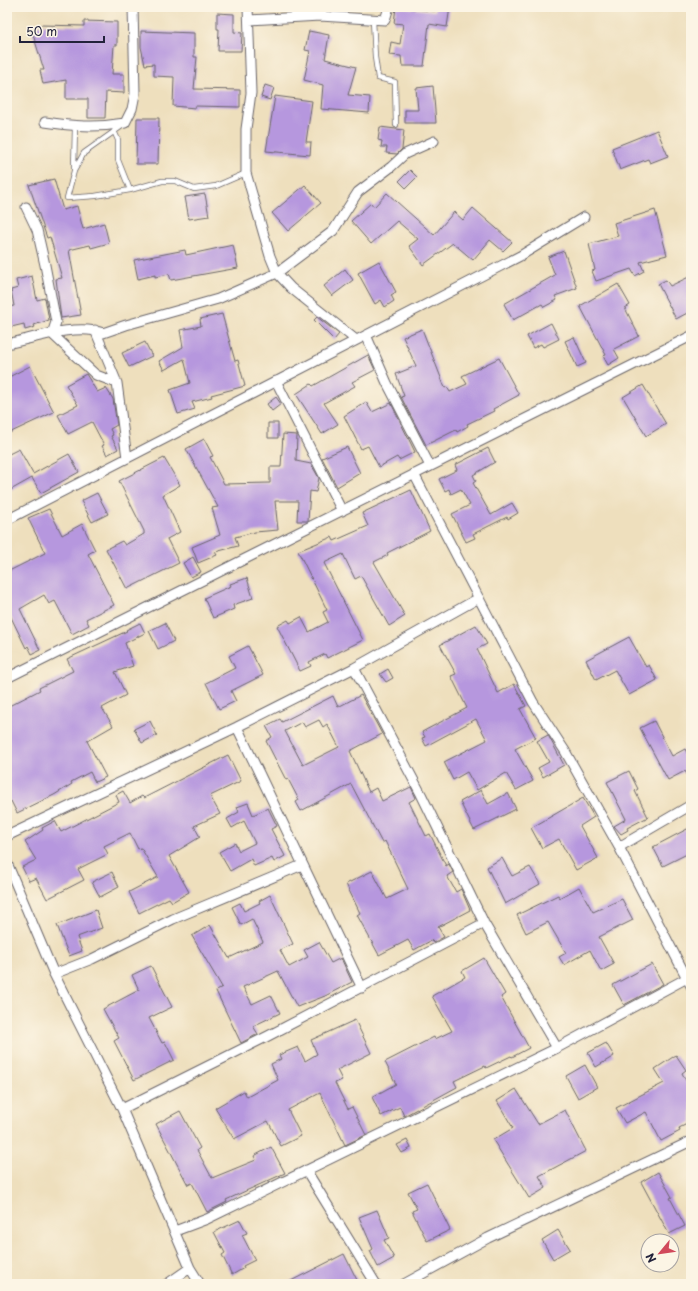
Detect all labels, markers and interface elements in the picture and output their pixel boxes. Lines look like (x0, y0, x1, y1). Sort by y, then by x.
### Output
scale bar (20, 18, 104, 44)
text: 50 m (26, 22, 57, 40)
north arrow (640, 1233, 680, 1273)
text: N (641, 1250, 660, 1266)

